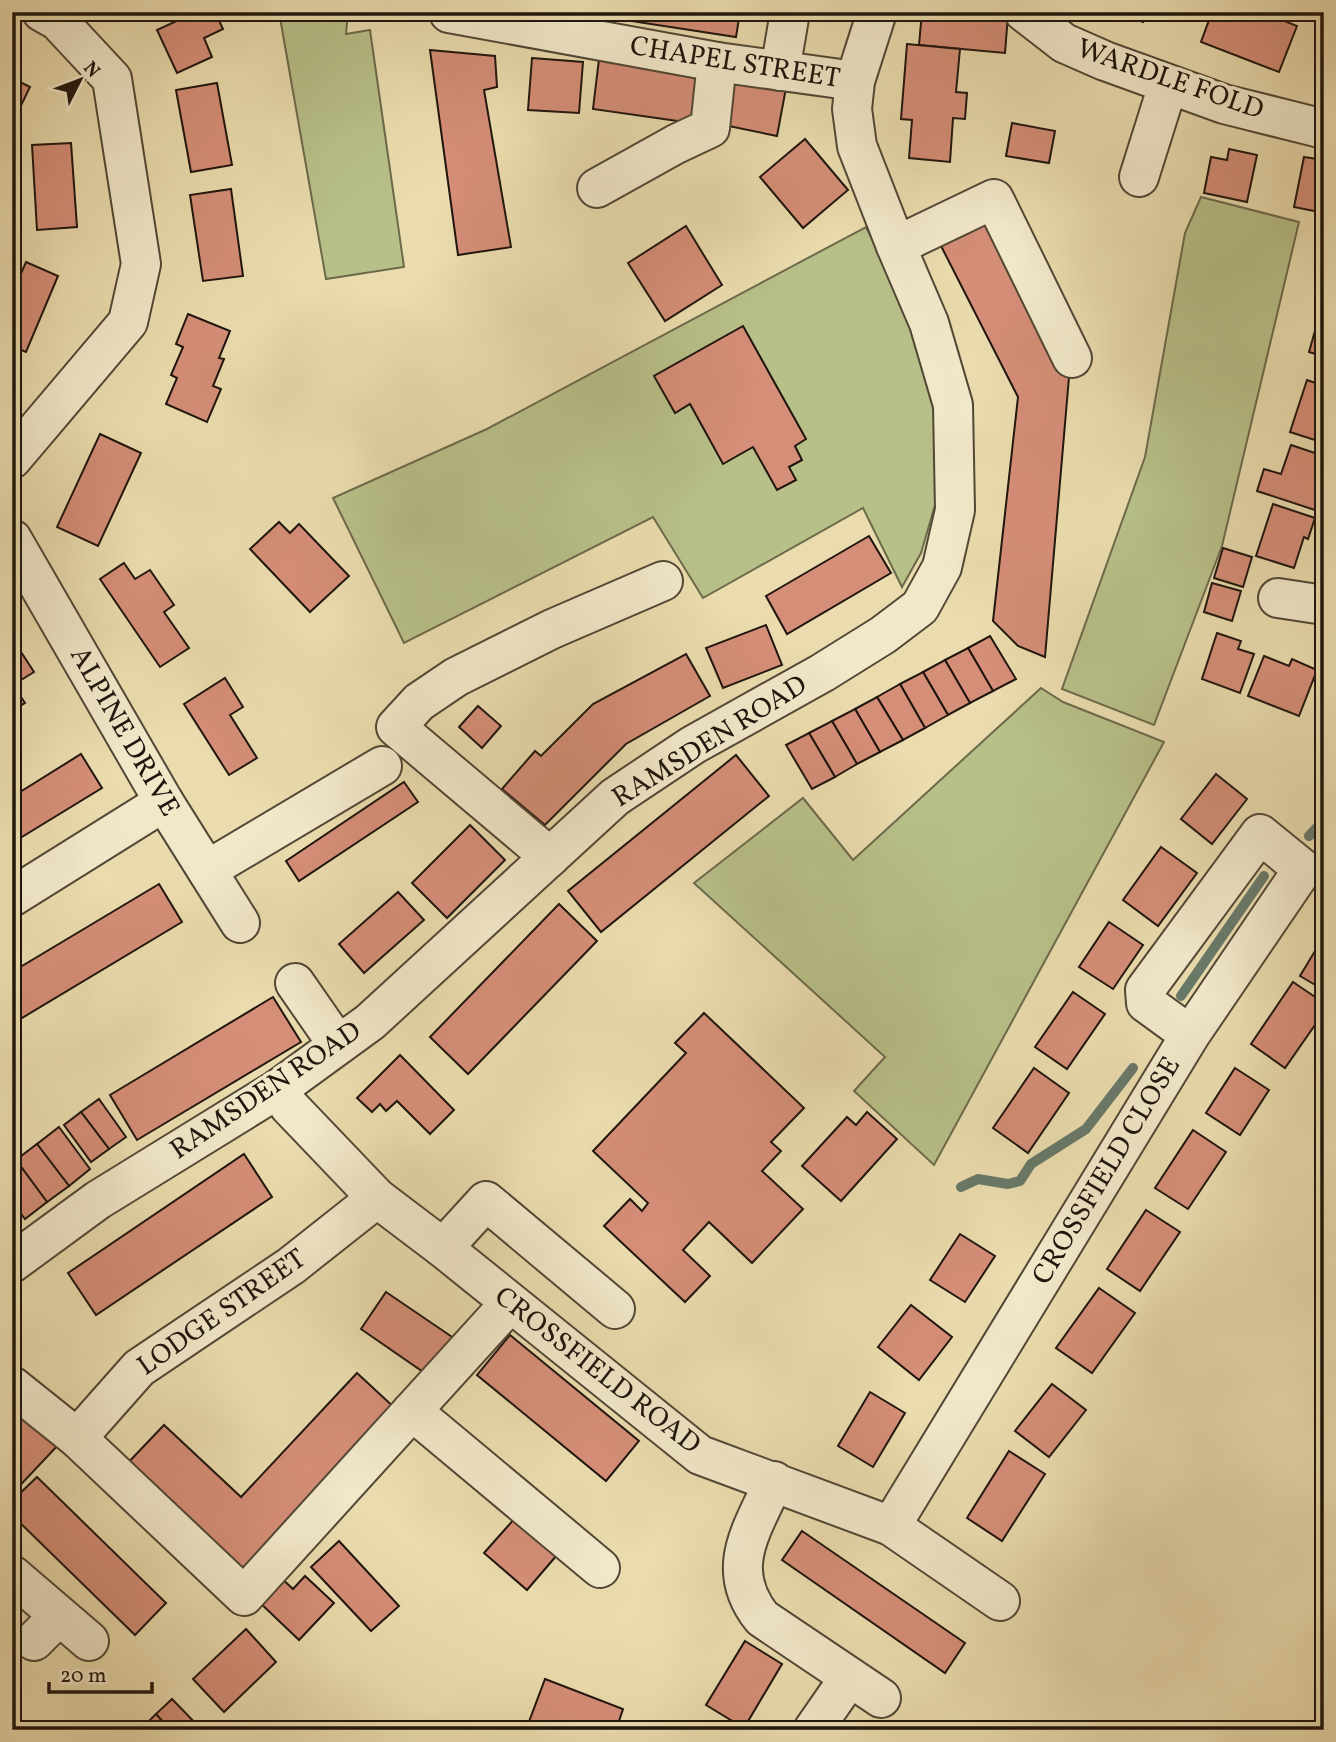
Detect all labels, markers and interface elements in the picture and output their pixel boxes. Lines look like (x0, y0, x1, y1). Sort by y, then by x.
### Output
street label: CHAPEL STREET (627, 27, 843, 99)
street label: WARDLE FOLD (1071, 30, 1269, 130)
north arrow (46, 46, 116, 116)
text: N (77, 56, 106, 84)
street label: ALPINE DRIVE (60, 640, 188, 824)
street label: RAMSDEN ROAD (605, 666, 815, 818)
street label: RAMSDEN ROAD (163, 1012, 369, 1170)
street label: CROSSFIELD CLOSE (1023, 1050, 1191, 1292)
street label: LODGE STREET (130, 1240, 314, 1386)
street label: CROSSFIELD ROAD (486, 1278, 708, 1464)
scale bar (49, 1651, 152, 1695)
text: 20 m (60, 1662, 106, 1691)

